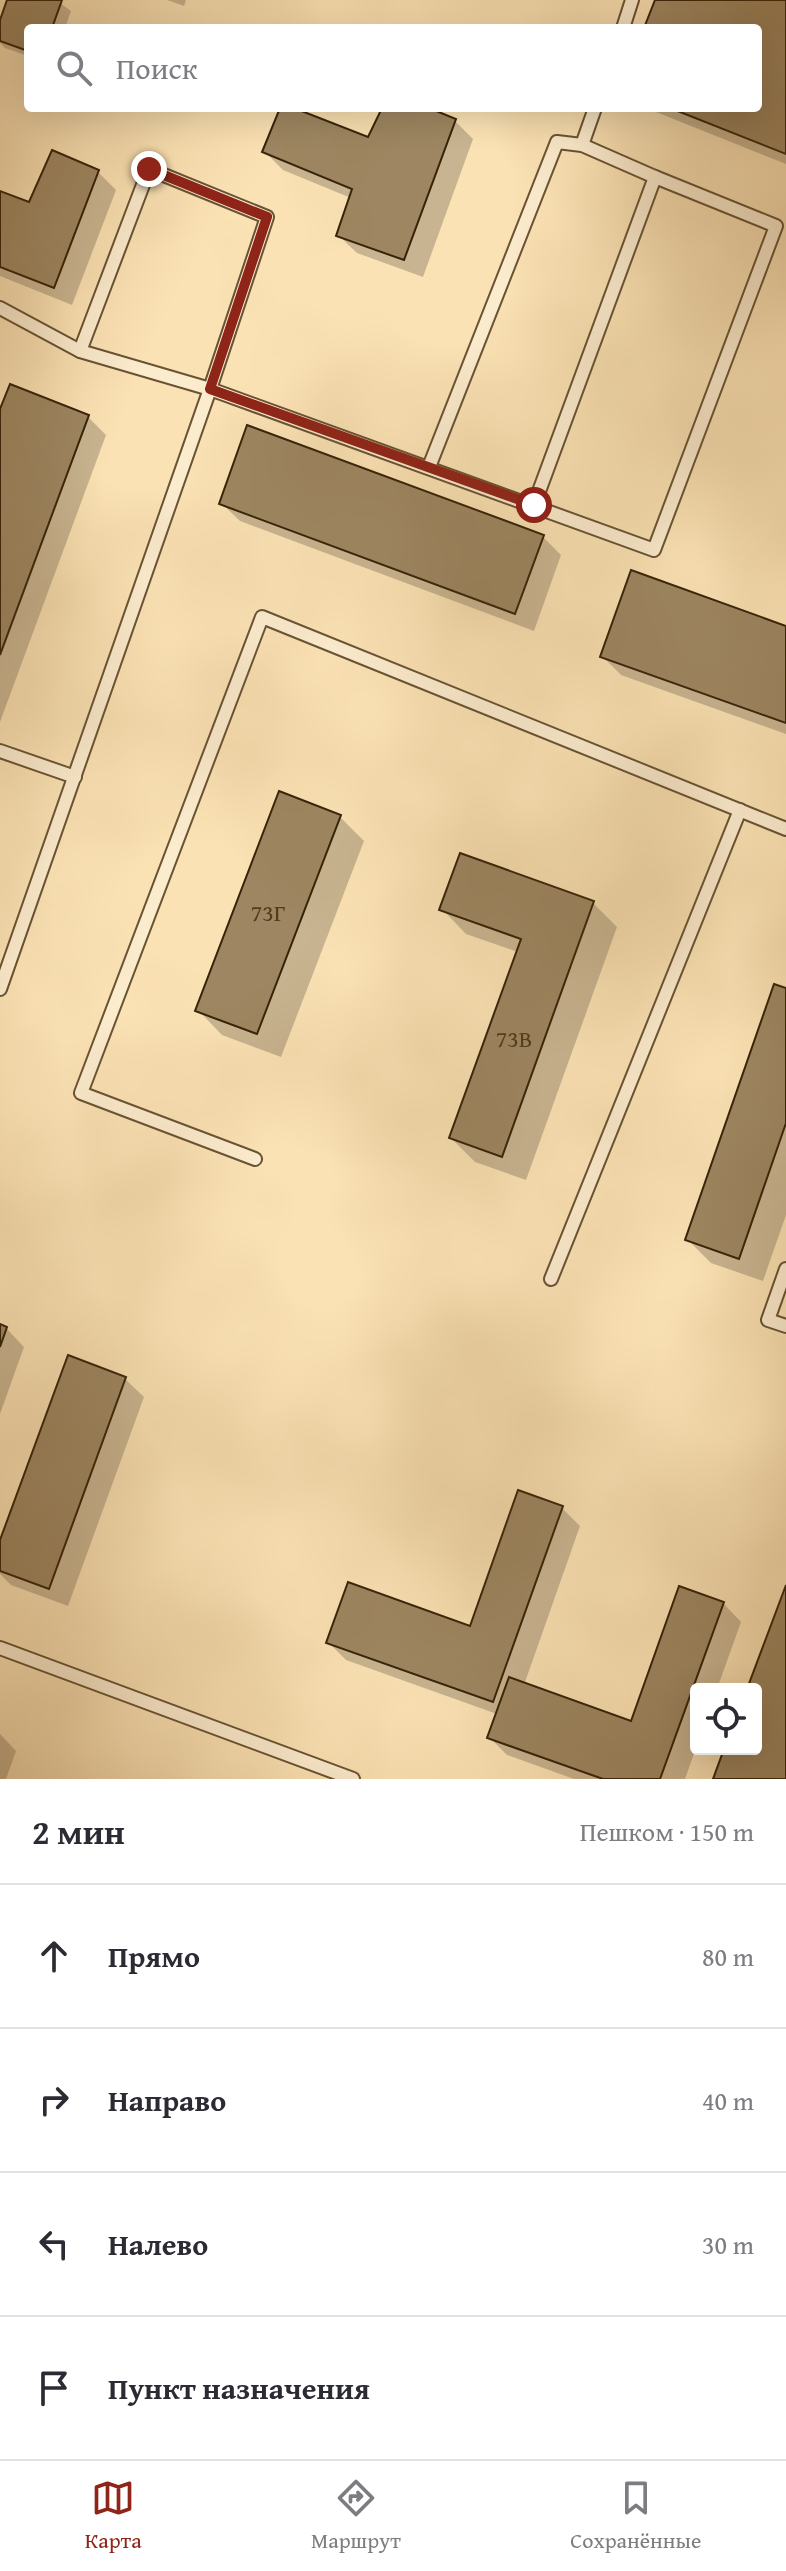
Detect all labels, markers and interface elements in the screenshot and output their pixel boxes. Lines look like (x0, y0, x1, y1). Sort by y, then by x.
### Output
search box (24, 24, 762, 112)
icon: search (52, 46, 96, 90)
text: Поиск (116, 46, 198, 90)
route end (131, 151, 167, 187)
route start (516, 487, 552, 523)
house number: 73Г (251, 895, 286, 930)
house number: 73В (496, 1021, 532, 1056)
map controls (690, 1683, 762, 1755)
button: locate (690, 1683, 762, 1755)
text: 2 мин (32, 1807, 125, 1856)
text: Пешком · 150 m (580, 1812, 754, 1851)
icon: ahead (32, 1934, 76, 1978)
text: Прямо (108, 1934, 200, 1978)
text: 80 m (702, 1937, 754, 1976)
icon: right (32, 2078, 76, 2122)
text: Направо (108, 2078, 226, 2122)
text: 40 m (702, 2081, 754, 2120)
icon: left (32, 2222, 76, 2266)
text: Налево (108, 2222, 208, 2266)
text: 30 m (702, 2225, 754, 2264)
icon: arrive (32, 2366, 76, 2410)
text: Пункт назначения (108, 2366, 370, 2410)
tab: Карта (85, 2476, 142, 2556)
tab: Маршрут (311, 2476, 401, 2556)
tab: Сохранённые (570, 2476, 701, 2556)

